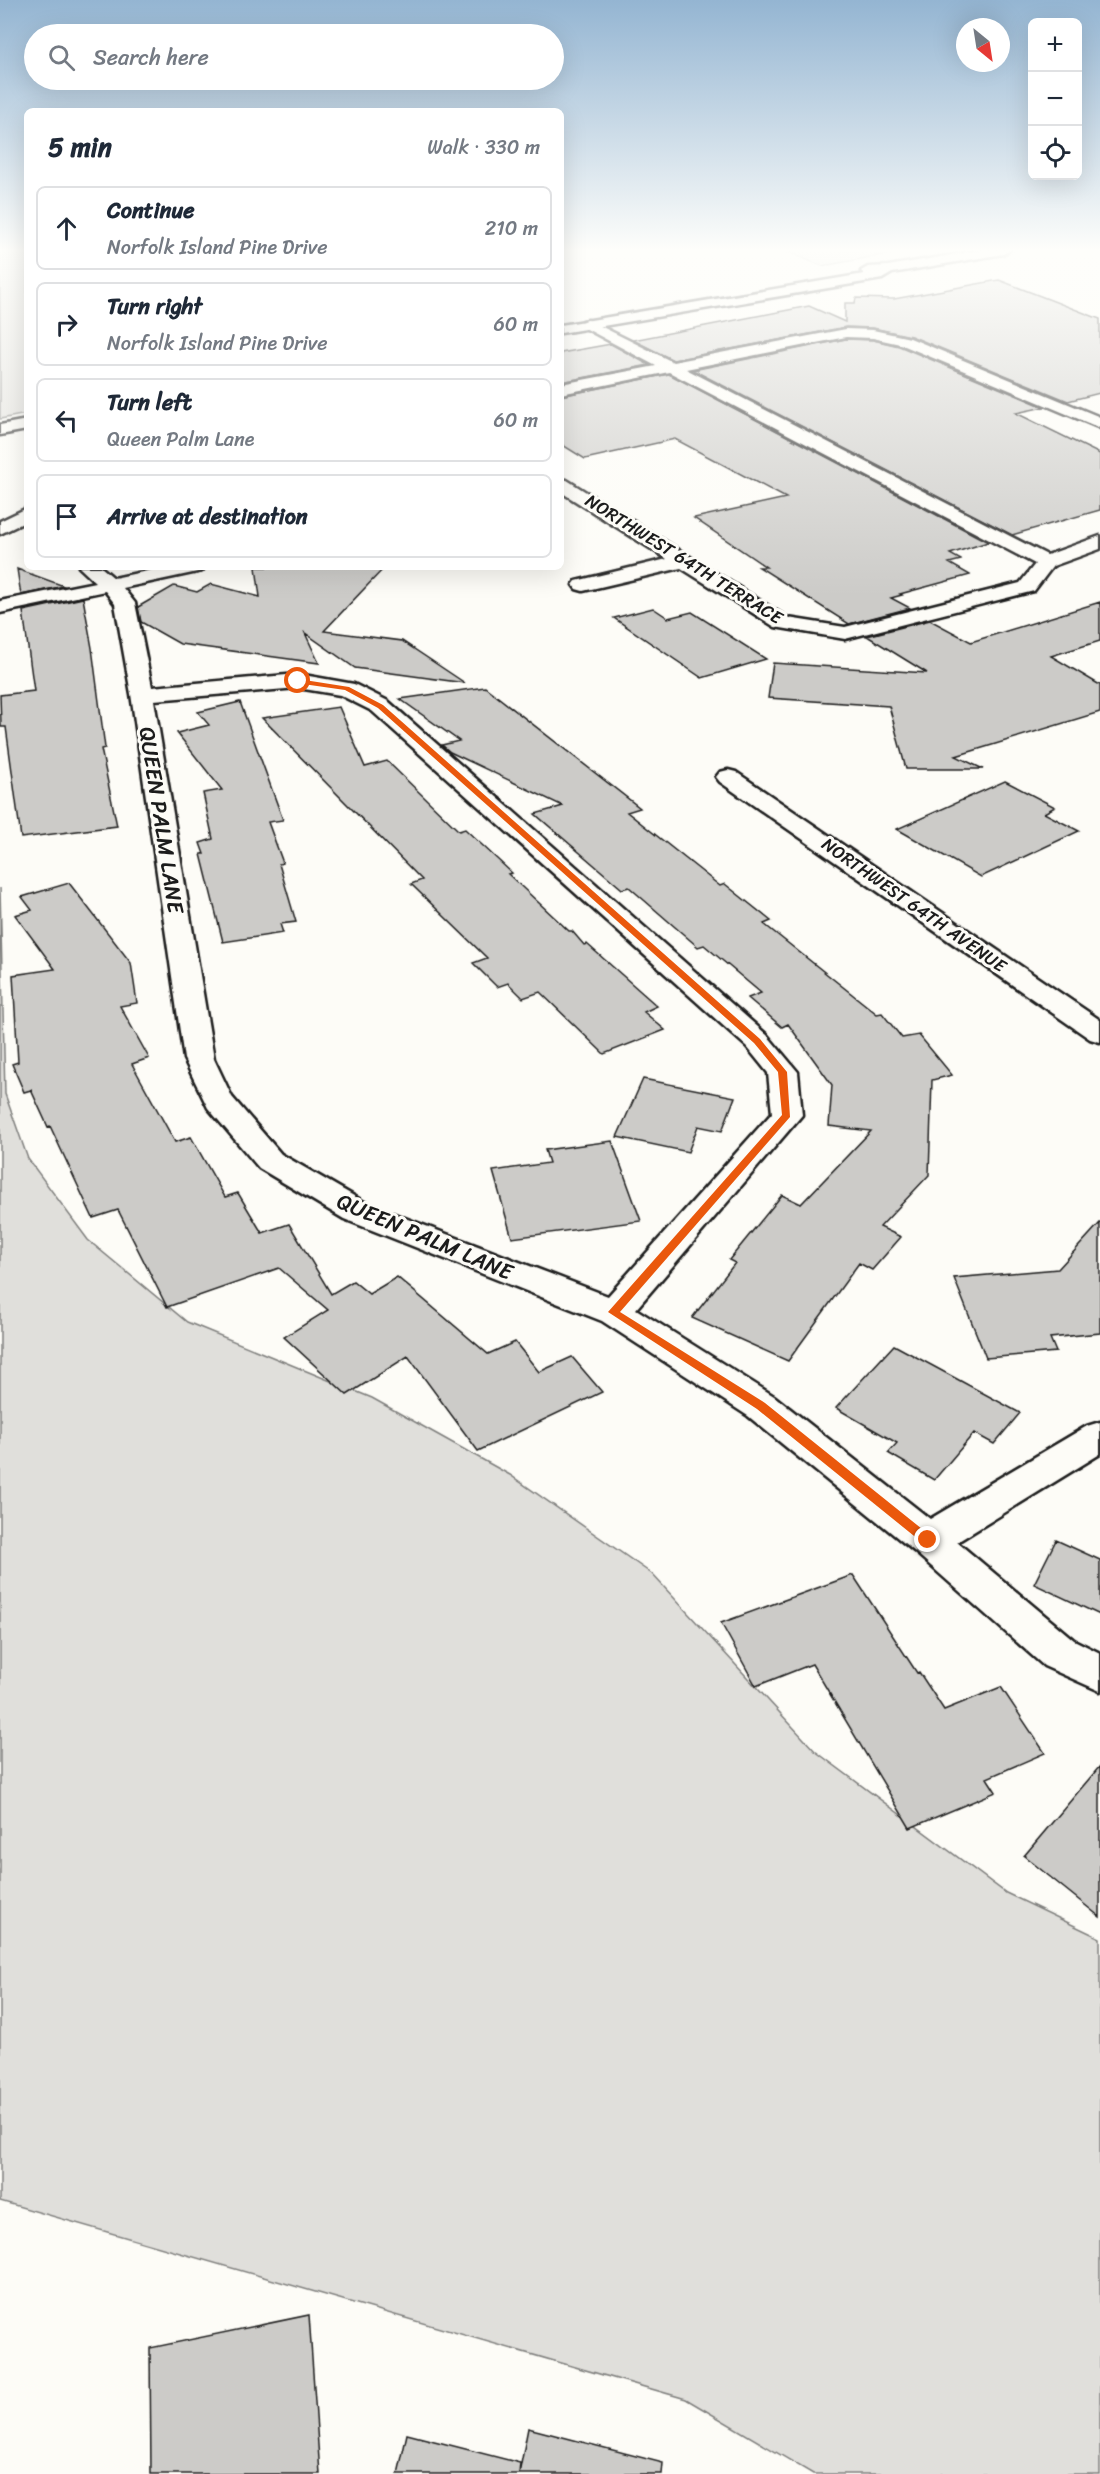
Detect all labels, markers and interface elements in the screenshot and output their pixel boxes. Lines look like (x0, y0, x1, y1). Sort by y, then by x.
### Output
north arrow (956, 18, 1010, 72)
map controls (1028, 18, 1082, 180)
button: + (1028, 18, 1082, 72)
search box (24, 24, 564, 90)
text: Search here (93, 38, 209, 77)
icon: search (45, 41, 78, 74)
button: − (1028, 72, 1082, 126)
text: 5 min (48, 124, 112, 170)
button: locate (1028, 126, 1082, 180)
text: Walk · 330 m (427, 130, 540, 165)
text: Continue (107, 191, 195, 230)
text: 210 m (485, 211, 538, 246)
icon: ahead (50, 212, 83, 245)
text: Norfolk Island Pine Drive (107, 230, 328, 265)
text: Turn right (107, 287, 202, 326)
text: 60 m (493, 307, 538, 342)
icon: right (50, 308, 83, 341)
text: Norfolk Island Pine Drive (107, 326, 328, 361)
text: Turn left (107, 383, 192, 422)
text: 60 m (493, 403, 538, 438)
icon: left (50, 404, 83, 437)
text: Queen Palm Lane (107, 422, 254, 457)
street label: NORTHWEST 64TH TERRACE (579, 485, 790, 634)
text: Arrive at destination (107, 497, 308, 536)
icon: arrive (50, 500, 83, 533)
route start (284, 667, 310, 693)
street label: QUEEN PALM LANE (128, 724, 196, 918)
street label: NORTHWEST 64TH AVENUE (815, 829, 1014, 982)
street label: QUEEN PALM LANE (331, 1182, 521, 1292)
route end (914, 1526, 940, 1552)

